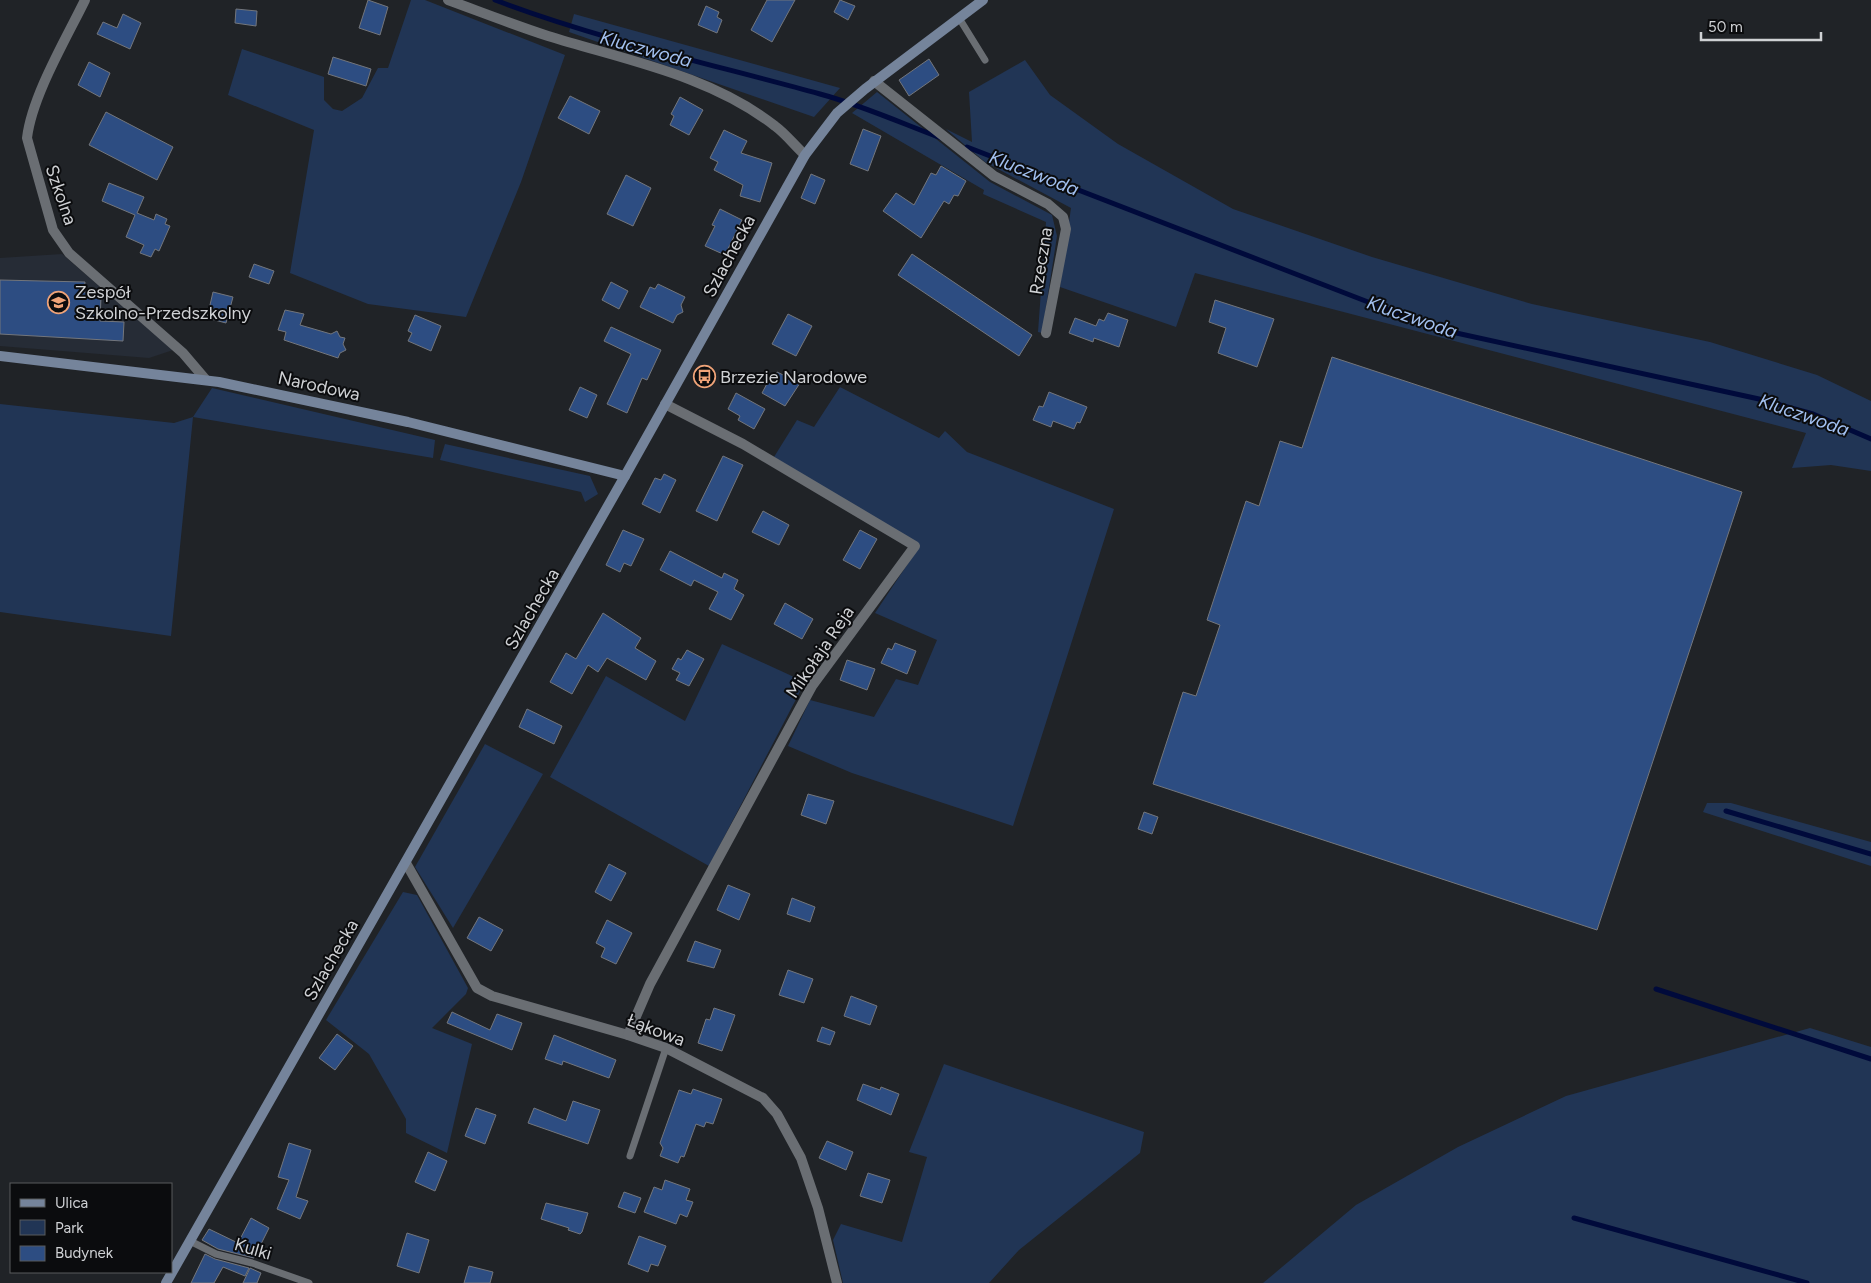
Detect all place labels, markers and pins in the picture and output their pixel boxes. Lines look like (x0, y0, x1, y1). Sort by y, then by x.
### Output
place label: Zespół Szkolno-Przedszkolny (75, 281, 252, 324)
school or university icon: Zespół Szkolno-Przedszkolny (47, 290, 71, 314)
bus stop icon: Brzezie Narodowe (692, 365, 716, 389)
place label: Brzezie Narodowe (720, 366, 867, 388)

